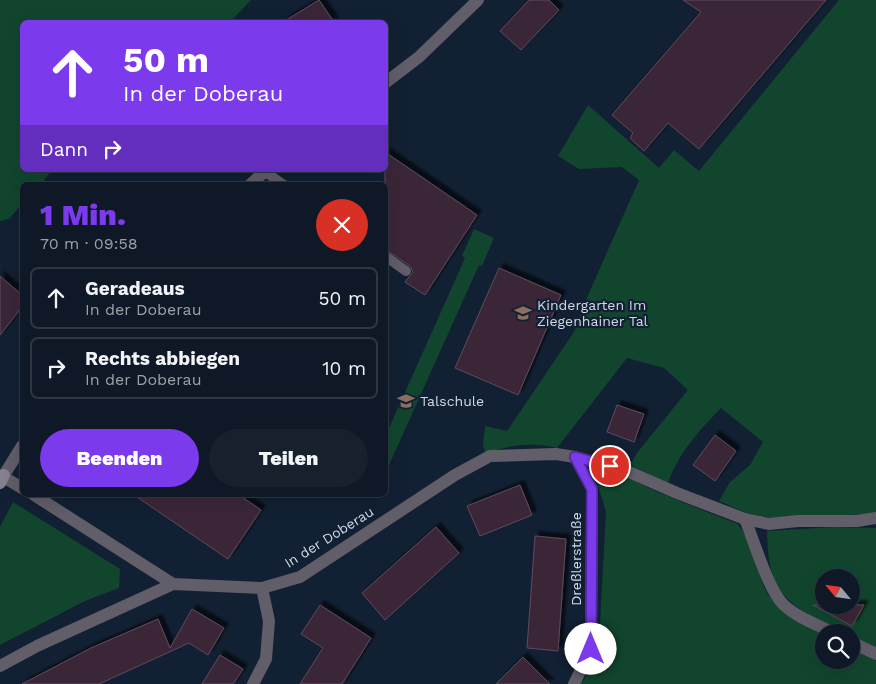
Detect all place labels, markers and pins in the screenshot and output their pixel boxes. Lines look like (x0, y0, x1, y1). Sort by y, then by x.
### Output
place label: Kindergarten Im Ziegenhainer Tal (537, 297, 649, 329)
school or university icon: Kindergarten Im Ziegenhainer Tal (513, 303, 533, 323)
school or university icon: Talschule (396, 391, 416, 411)
place label: Talschule (420, 393, 484, 409)
pin (589, 445, 631, 487)

